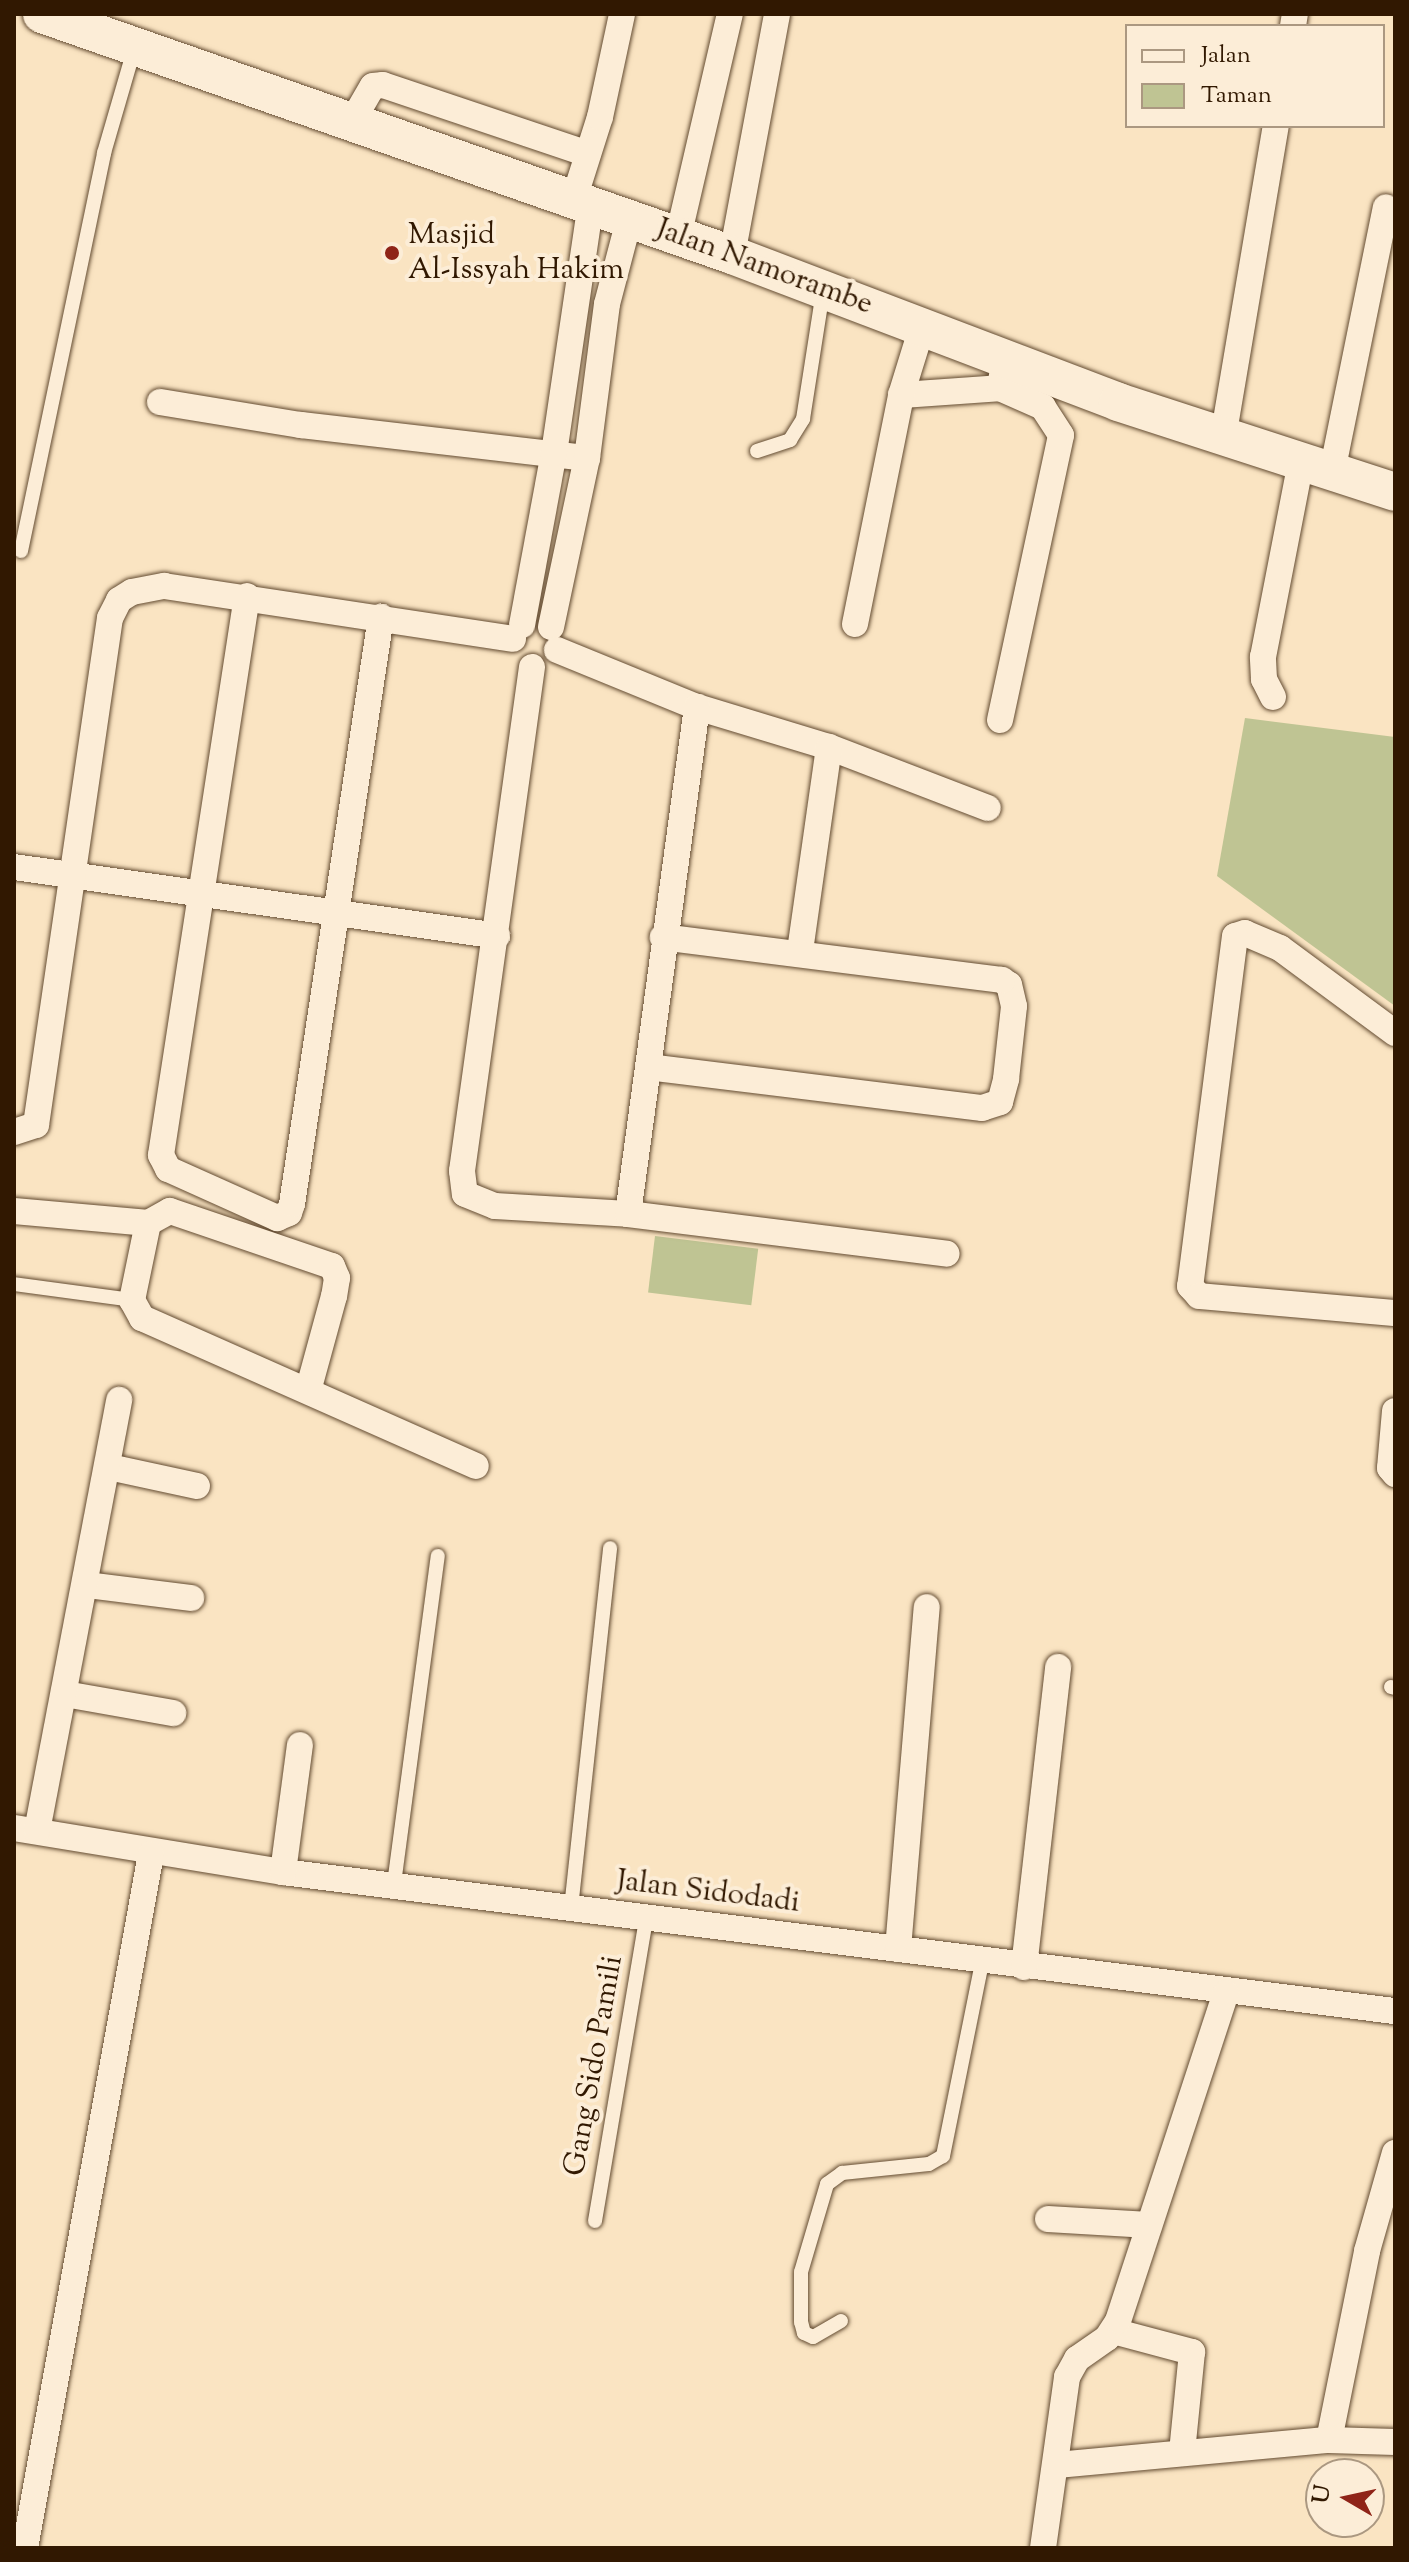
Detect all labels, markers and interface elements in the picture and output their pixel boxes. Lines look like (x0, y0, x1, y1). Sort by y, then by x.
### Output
legend (1125, 24, 1385, 128)
text: Jalan (1201, 39, 1251, 73)
text: Taman (1201, 79, 1272, 113)
street label: Jalan Namorambe (651, 212, 877, 324)
place label: Masjid Al-Issyah Hakim (408, 218, 624, 288)
marker: Masjid Al-Issyah Hakim (383, 244, 401, 262)
street label: Jalan Sidodadi (614, 1864, 802, 1922)
street label: Gang Sido Pamili (558, 1953, 632, 2179)
north arrow (1305, 2458, 1385, 2538)
text: U (1306, 2483, 1340, 2506)

